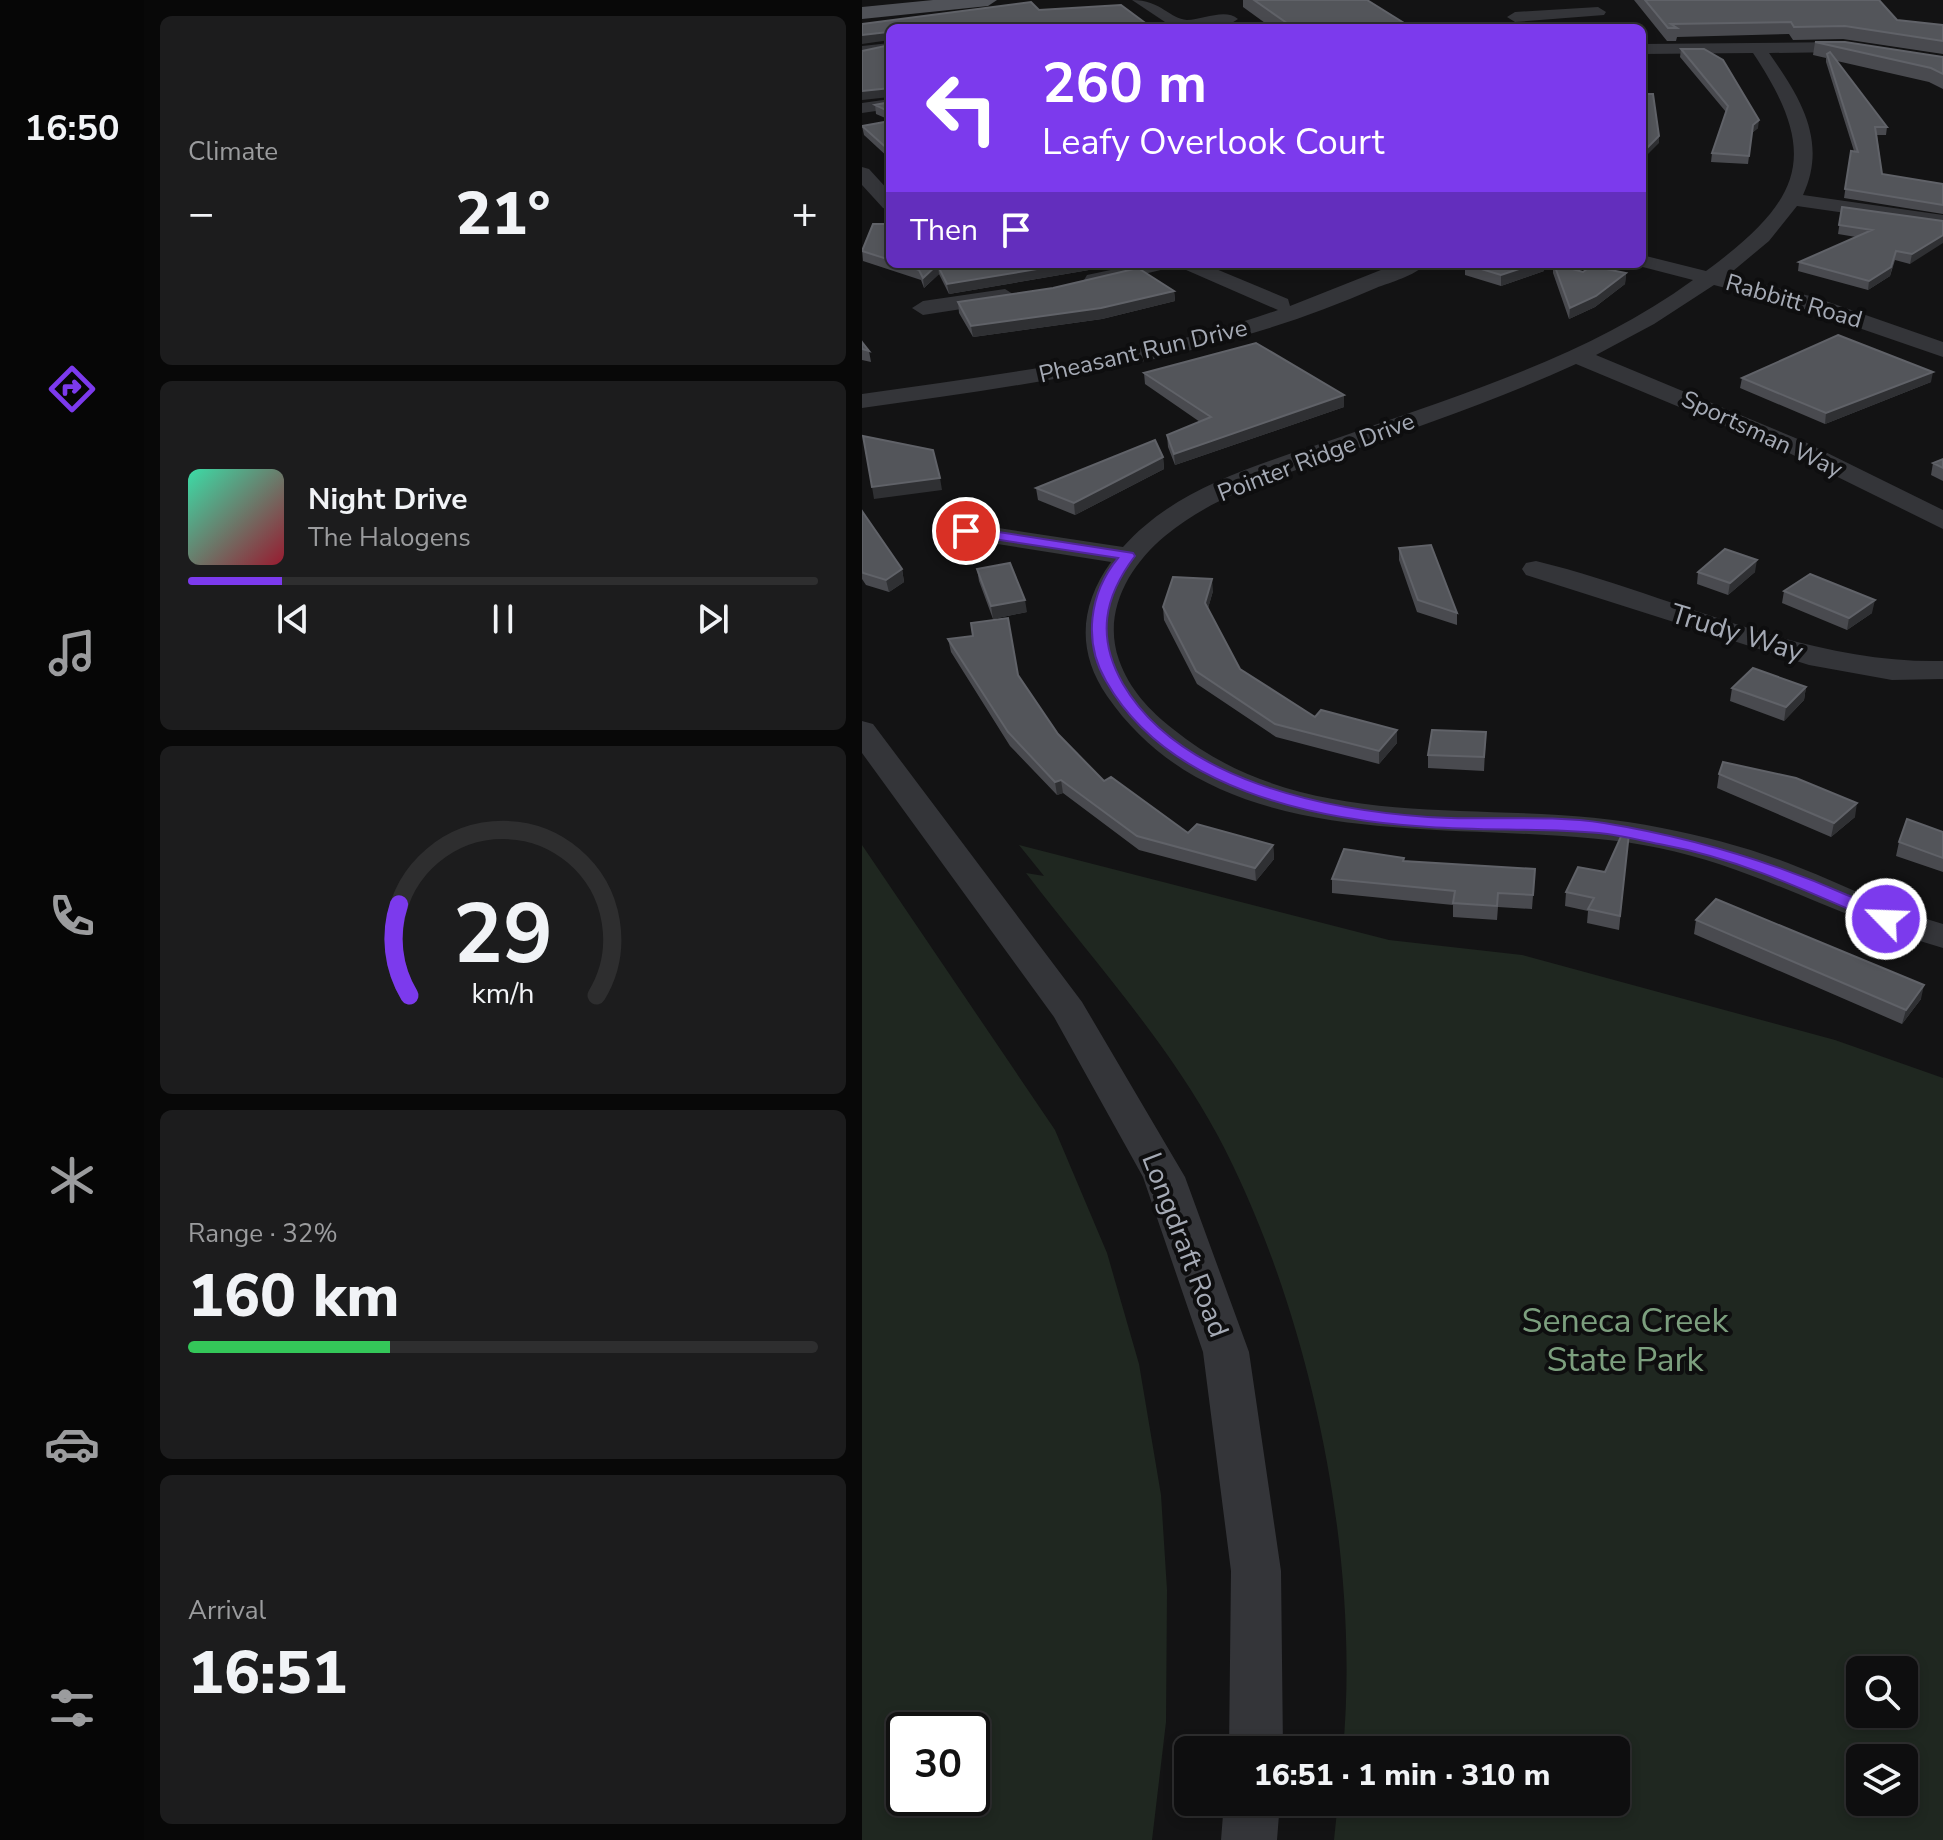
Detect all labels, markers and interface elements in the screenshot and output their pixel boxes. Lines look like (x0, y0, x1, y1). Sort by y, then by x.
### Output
text: 260 m (1042, 45, 1207, 122)
icon: left (910, 56, 1014, 160)
text: 16:50 (24, 104, 120, 153)
text: Leafy Overlook Court (1042, 118, 1384, 167)
text: Climate (188, 134, 278, 169)
text: 21° (455, 173, 551, 255)
text: − (188, 184, 214, 244)
text: + (792, 184, 818, 244)
icon: arrive (994, 208, 1038, 252)
text: Then (910, 210, 978, 251)
street label: Rabbitt Road (1722, 266, 1866, 336)
street label: Pheasant Run Drive (1036, 311, 1250, 391)
icon: directions (44, 361, 100, 417)
street label: Sportsman Way (1676, 383, 1848, 486)
street label: Pointer Ridge Drive (1213, 405, 1419, 509)
text: Night Drive (308, 479, 467, 520)
pin (932, 497, 1000, 565)
icon: arrive (944, 509, 988, 553)
text: The Halogens (308, 520, 471, 555)
street label: Trudy Way (1666, 595, 1808, 671)
icon: previous (271, 597, 315, 641)
icon: pause (481, 597, 525, 641)
icon: next (691, 597, 735, 641)
icon: music (44, 625, 100, 681)
position arrow (1844, 877, 1928, 961)
text: 29 (453, 878, 553, 991)
icon: phone (44, 888, 100, 944)
text: km/h (472, 974, 534, 1013)
street label: Longdraft Road (1132, 1147, 1238, 1343)
icon: climate (44, 1152, 100, 1208)
text: Range · 32% (188, 1216, 338, 1251)
text: 160 km (188, 1255, 400, 1337)
park label: Seneca Creek State Park (1522, 1298, 1729, 1383)
icon: car (44, 1416, 100, 1472)
text: Arrival (188, 1593, 266, 1628)
text: 16:51 (188, 1632, 348, 1714)
map controls (1846, 1656, 1918, 1816)
button: search (1846, 1656, 1918, 1728)
icon: filters (44, 1680, 100, 1736)
speed limit sign: 30 (886, 1712, 990, 1816)
button: layers (1846, 1744, 1918, 1816)
text: 16:51 · 1 min · 310 m (1254, 1755, 1550, 1796)

